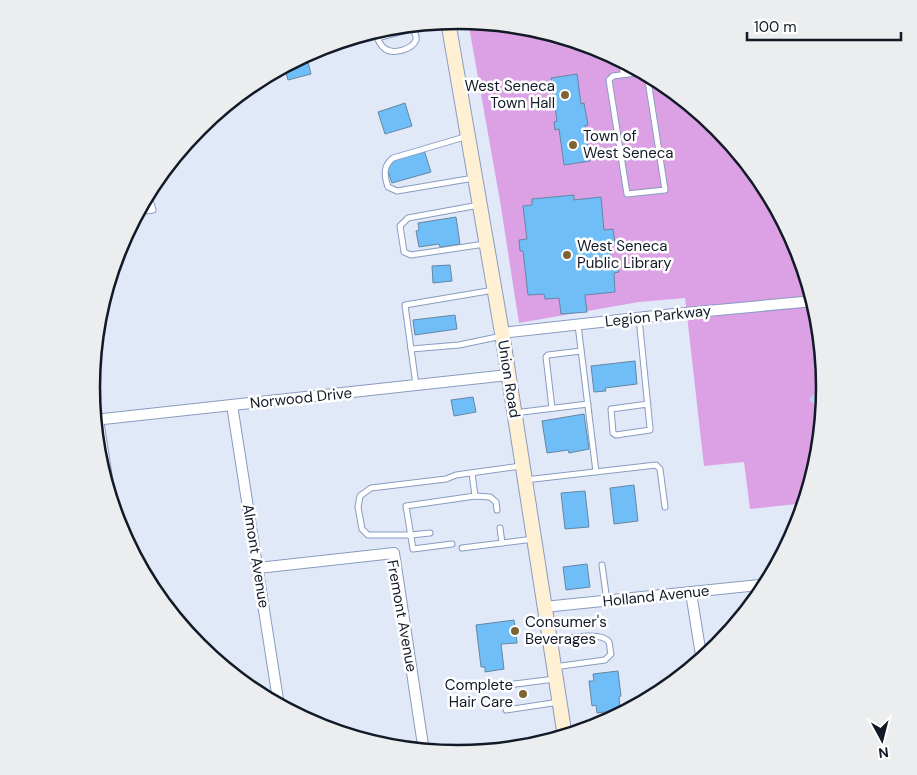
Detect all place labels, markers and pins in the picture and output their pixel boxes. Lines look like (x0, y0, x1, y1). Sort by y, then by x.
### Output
place label: West Seneca Town Hall (465, 76, 555, 113)
marker: West Seneca Town Hall (559, 89, 571, 101)
place label: Town of West Seneca (583, 126, 673, 163)
marker: Town of West Seneca (567, 139, 579, 151)
place label: West Seneca Public Library (577, 236, 672, 273)
marker: West Seneca Public Library (561, 249, 573, 261)
place label: Consumer's Beverages (525, 612, 607, 649)
marker: Consumer's Beverages (509, 625, 521, 637)
place label: Complete Hair Care (445, 675, 513, 712)
marker: Complete Hair Care (517, 688, 529, 700)

